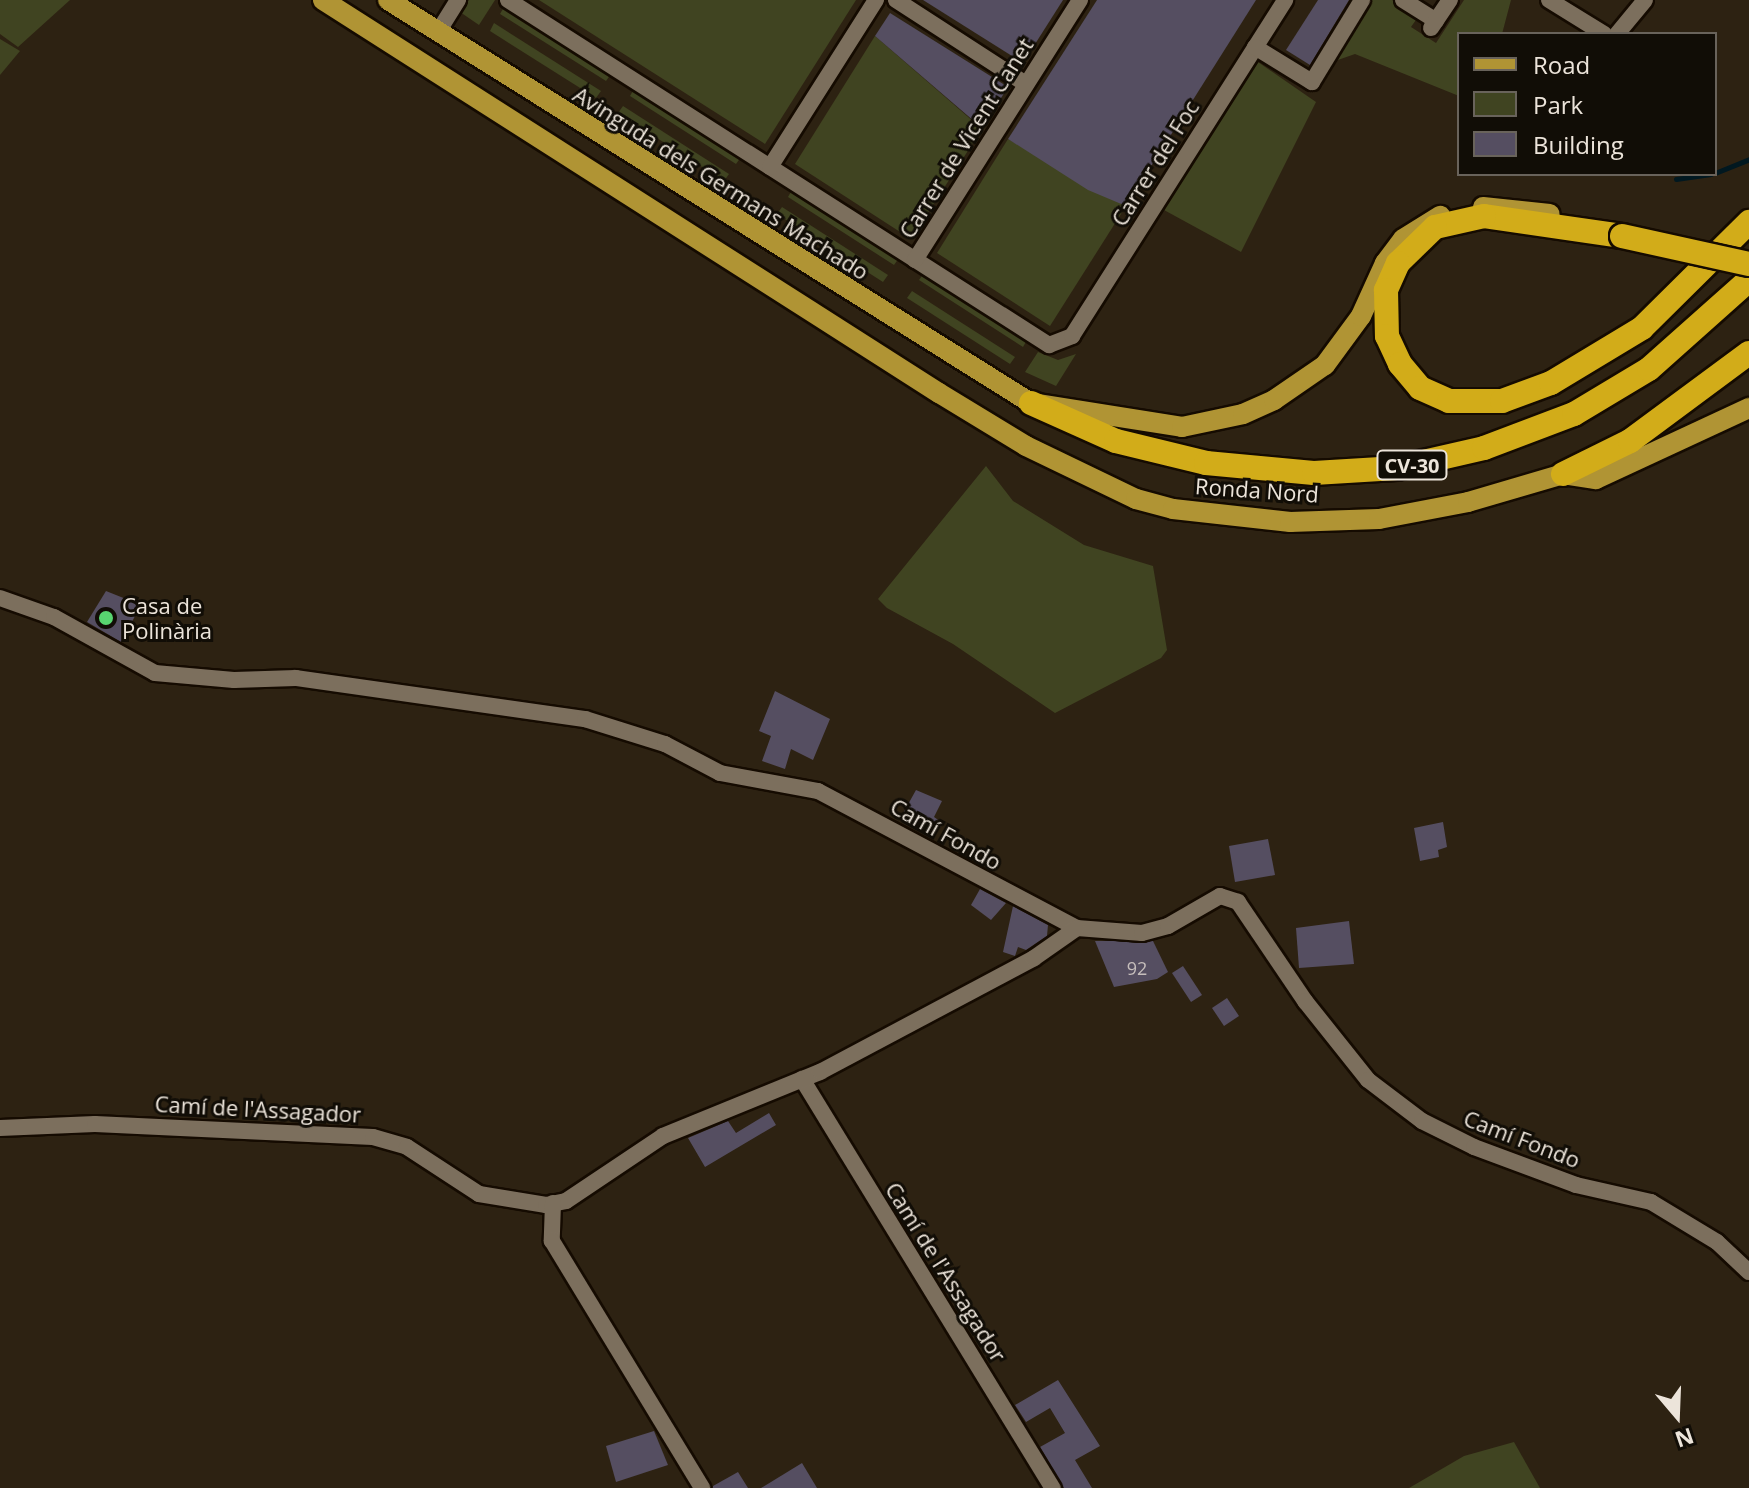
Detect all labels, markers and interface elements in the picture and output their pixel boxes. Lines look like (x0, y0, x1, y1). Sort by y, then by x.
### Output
legend (1457, 32, 1717, 176)
street label: Carrer de Vicent Canet (894, 33, 1038, 243)
text: Road (1533, 48, 1590, 81)
street label: Avinguda dels Germans Machado (569, 81, 873, 285)
text: Park (1533, 88, 1583, 121)
street label: Carrer del Foc (1106, 95, 1204, 231)
text: Building (1533, 128, 1624, 161)
road number: CV-30 (1376, 449, 1448, 481)
street label: Ronda Nord (1194, 473, 1320, 507)
place label: Casa de Polinària (122, 592, 212, 644)
marker: Casa de Polinària (97, 609, 115, 627)
street label: Camí Fondo (886, 793, 1006, 875)
house number: 92 (1127, 957, 1147, 979)
street label: Camí de l'Assagador (154, 1090, 362, 1128)
street label: Camí Fondo (1460, 1105, 1584, 1173)
street label: Camí de l'Assagador (880, 1177, 1012, 1367)
north arrow (1637, 1376, 1717, 1456)
text: N (1671, 1422, 1698, 1456)

